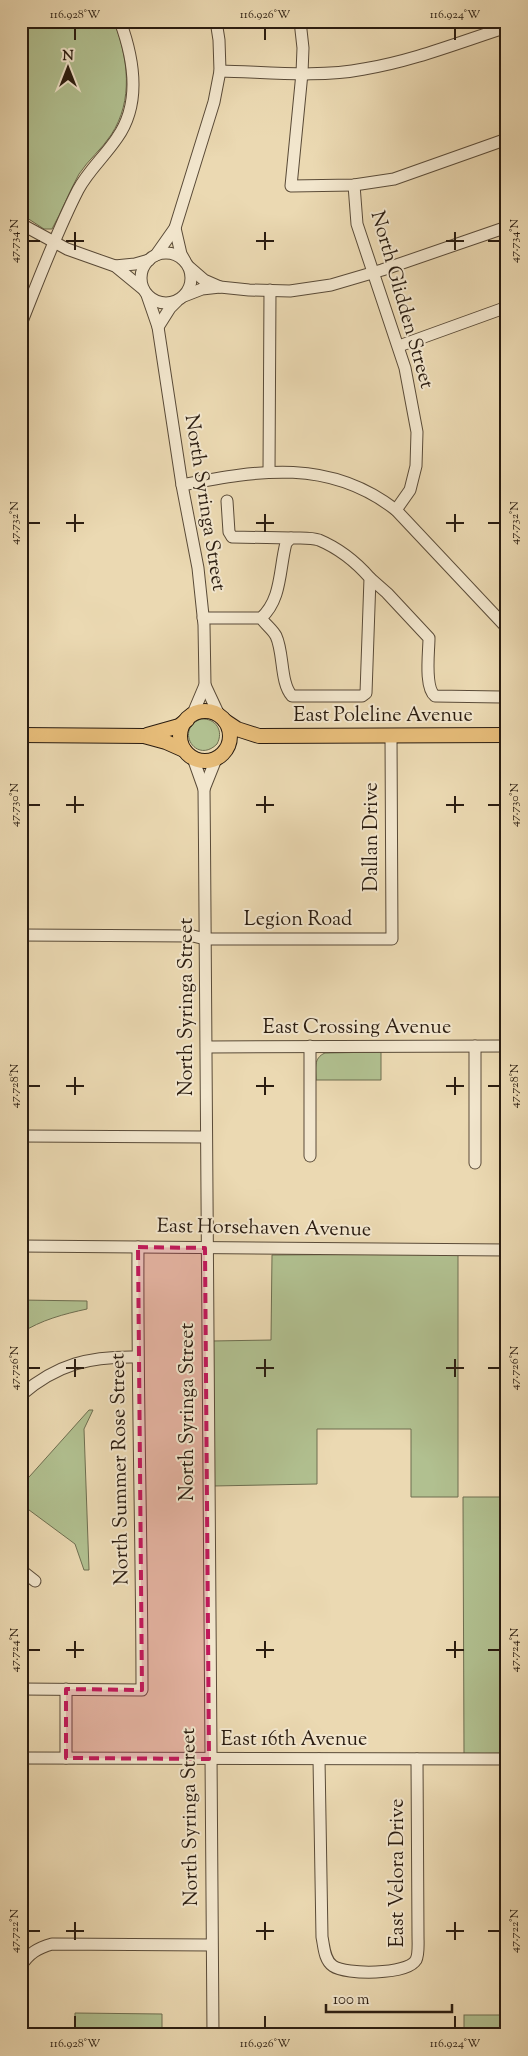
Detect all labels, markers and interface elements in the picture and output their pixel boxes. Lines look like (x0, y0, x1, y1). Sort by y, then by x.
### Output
text: 116.928°W (50, 6, 101, 24)
text: 116.926°W (240, 6, 291, 24)
text: 116.924°W (430, 6, 481, 24)
north arrow (42, 42, 92, 92)
text: N (62, 47, 74, 67)
street label: North Glidden Street (362, 208, 440, 392)
text: 47.734°N (6, 219, 24, 263)
text: 47.734°N (506, 219, 524, 263)
street label: North Syringa Street (176, 413, 232, 594)
text: 47.732°N (6, 501, 24, 545)
text: 47.732°N (506, 501, 524, 545)
street label: East Poleline Avenue (293, 702, 473, 731)
street label: Dallan Drive (358, 782, 387, 892)
text: 47.730°N (6, 783, 24, 827)
text: 47.730°N (506, 783, 524, 827)
street label: Legion Road (244, 906, 352, 935)
street label: North Syringa Street (173, 918, 202, 1096)
street label: East Crossing Avenue (263, 1014, 451, 1043)
text: 47.728°N (6, 1063, 24, 1108)
text: 47.728°N (506, 1063, 524, 1108)
street label: East Horsehaven Avenue (157, 1213, 371, 1245)
street label: North Syringa Street (174, 1323, 203, 1501)
text: 47.726°N (6, 1345, 24, 1390)
text: 47.726°N (506, 1345, 524, 1390)
street label: North Summer Rose Street (104, 1353, 138, 1585)
text: 47.724°N (6, 1627, 24, 1672)
text: 47.724°N (506, 1627, 524, 1672)
street label: East 16th Avenue (221, 1726, 367, 1755)
street label: North Syringa Street (175, 1727, 207, 1907)
street label: East Velora Drive (384, 1798, 413, 1948)
text: 47.722°N (6, 1909, 24, 1953)
text: 47.722°N (506, 1909, 524, 1953)
scale bar (326, 1981, 452, 2013)
text: 100 m (333, 1990, 370, 2011)
text: 116.928°W (50, 2035, 101, 2053)
text: 116.926°W (240, 2035, 291, 2053)
text: 116.924°W (430, 2035, 481, 2053)

